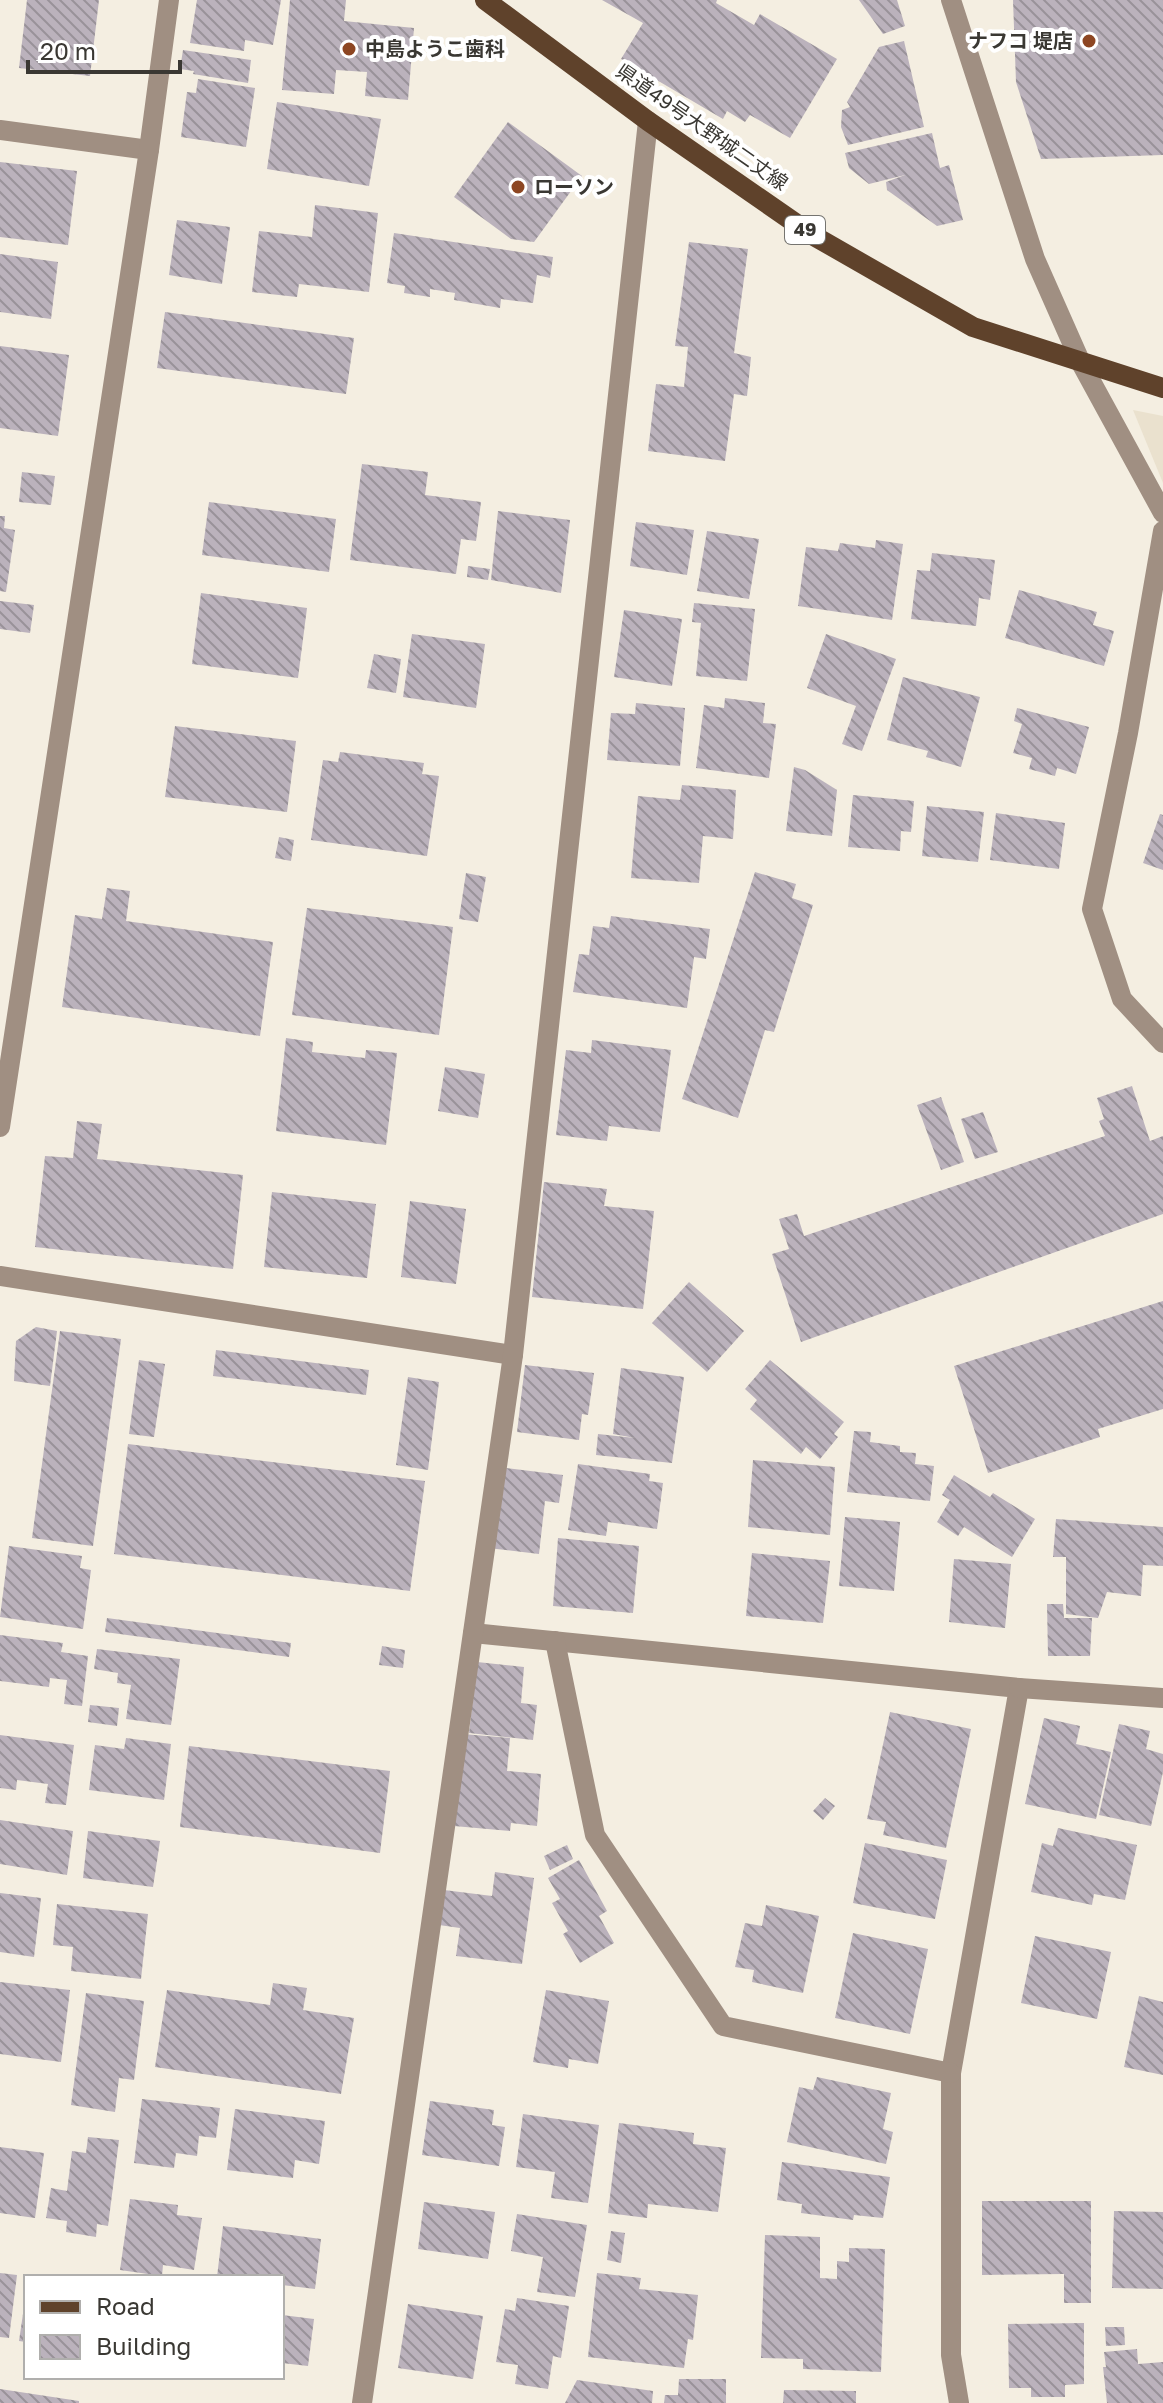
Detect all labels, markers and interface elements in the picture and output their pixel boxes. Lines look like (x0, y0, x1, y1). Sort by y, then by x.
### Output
scale bar (28, 24, 180, 74)
place label: ナフコ 堤店 (968, 28, 1073, 52)
marker: ナフコ 堤店 (1080, 32, 1098, 50)
text: 20 m (40, 36, 96, 65)
place label: 中島ようこ歯科 (365, 36, 505, 60)
marker: 中島ようこ歯科 (340, 40, 358, 58)
street label: 県道49号大野城二丈線 (612, 58, 793, 195)
place label: ローソン (534, 174, 614, 198)
marker: ローソン (509, 178, 527, 196)
road number: 49 (785, 216, 825, 244)
legend (24, 2275, 284, 2379)
text: Road (96, 2291, 155, 2320)
text: Building (96, 2331, 191, 2360)

